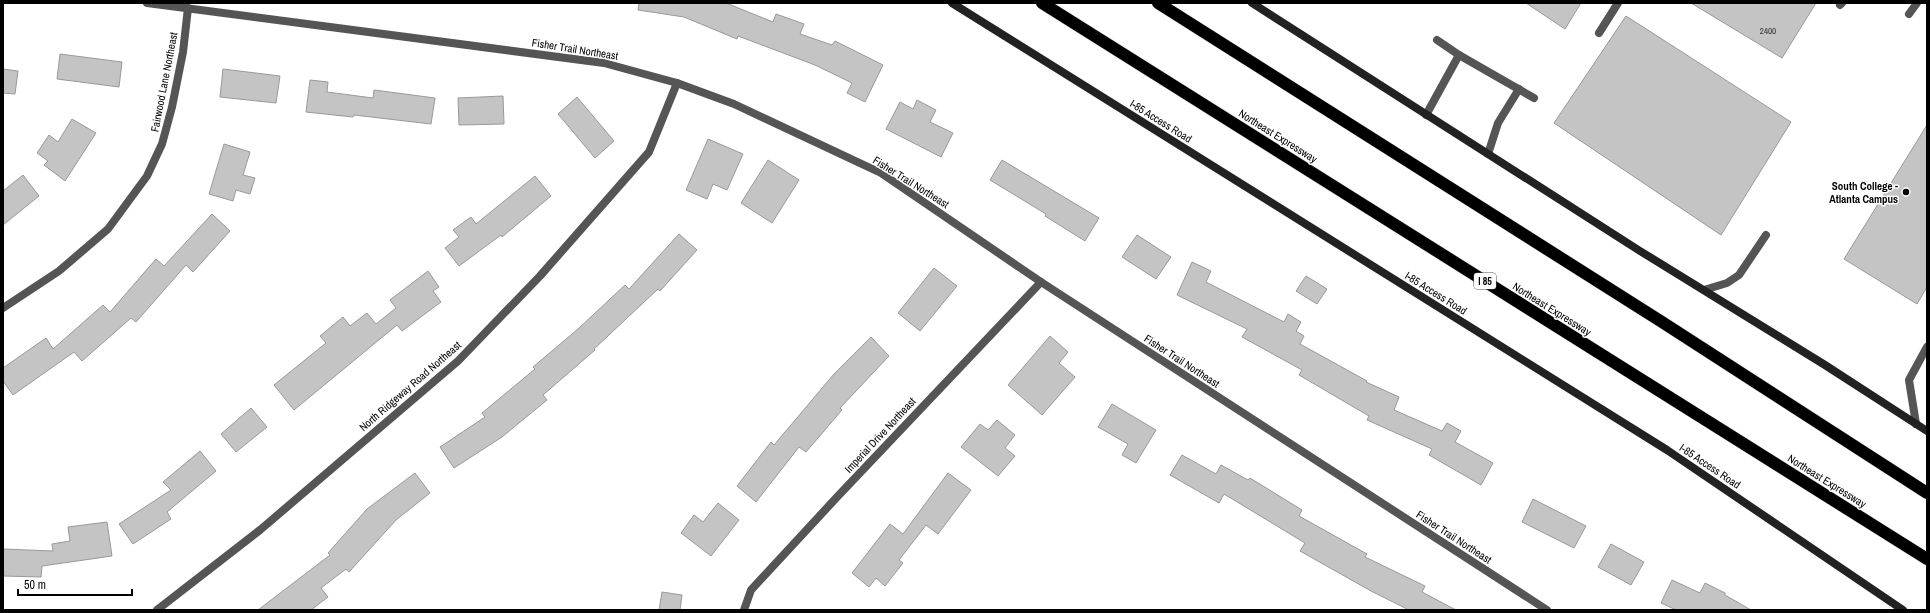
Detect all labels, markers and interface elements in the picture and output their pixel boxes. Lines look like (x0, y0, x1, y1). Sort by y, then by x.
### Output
house number: 2400 (1760, 25, 1776, 37)
street label: Fairwood Lane Northeast (147, 30, 181, 133)
street label: Fisher Trail Northeast (531, 35, 620, 63)
street label: I-85 Access Road (1127, 96, 1195, 146)
street label: Northeast Expressway (1236, 106, 1320, 166)
street label: Fisher Trail Northeast (870, 153, 952, 211)
place label: South College - Atlanta Campus (1829, 179, 1898, 206)
marker: South College - Atlanta Campus (1901, 187, 1911, 197)
street label: I-85 Access Road (1402, 268, 1470, 318)
road number: I 85 (1474, 273, 1496, 289)
street label: Northeast Expressway (1510, 279, 1594, 339)
street label: Fisher Trail Northeast (1142, 331, 1223, 391)
street label: North Ridgeway Road Northeast (356, 338, 464, 434)
street label: Imperial Drive Northeast (841, 394, 919, 476)
street label: I-85 Access Road (1677, 440, 1743, 492)
street label: Northeast Expressway (1785, 451, 1869, 511)
street label: Fisher Trail Northeast (1414, 507, 1495, 567)
scale bar (18, 571, 132, 597)
text: 50 m (24, 577, 46, 593)

